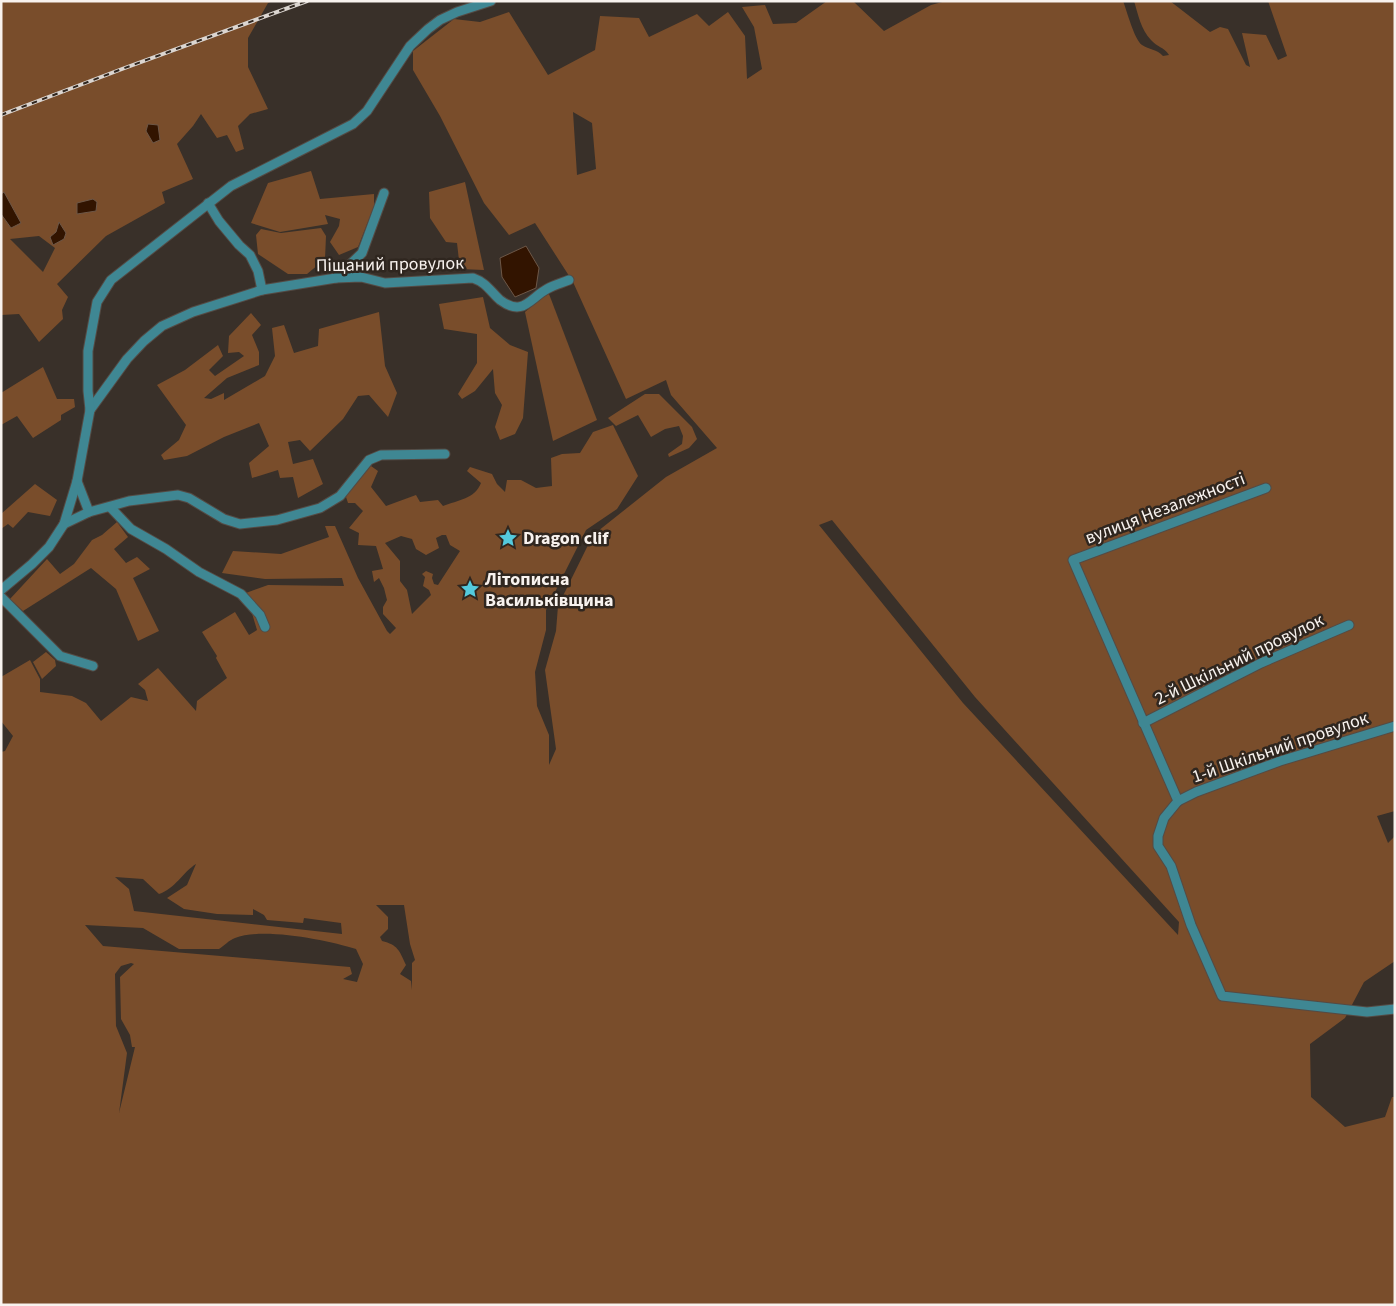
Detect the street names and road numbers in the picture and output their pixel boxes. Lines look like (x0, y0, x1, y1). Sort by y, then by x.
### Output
street label: Піщаний провулок (316, 251, 464, 278)
street label: вулиця Незалежності (1082, 466, 1249, 550)
street label: 2-й Шкільний провулок (1151, 608, 1328, 711)
street label: 1-й Шкільний провулок (1189, 705, 1372, 789)

